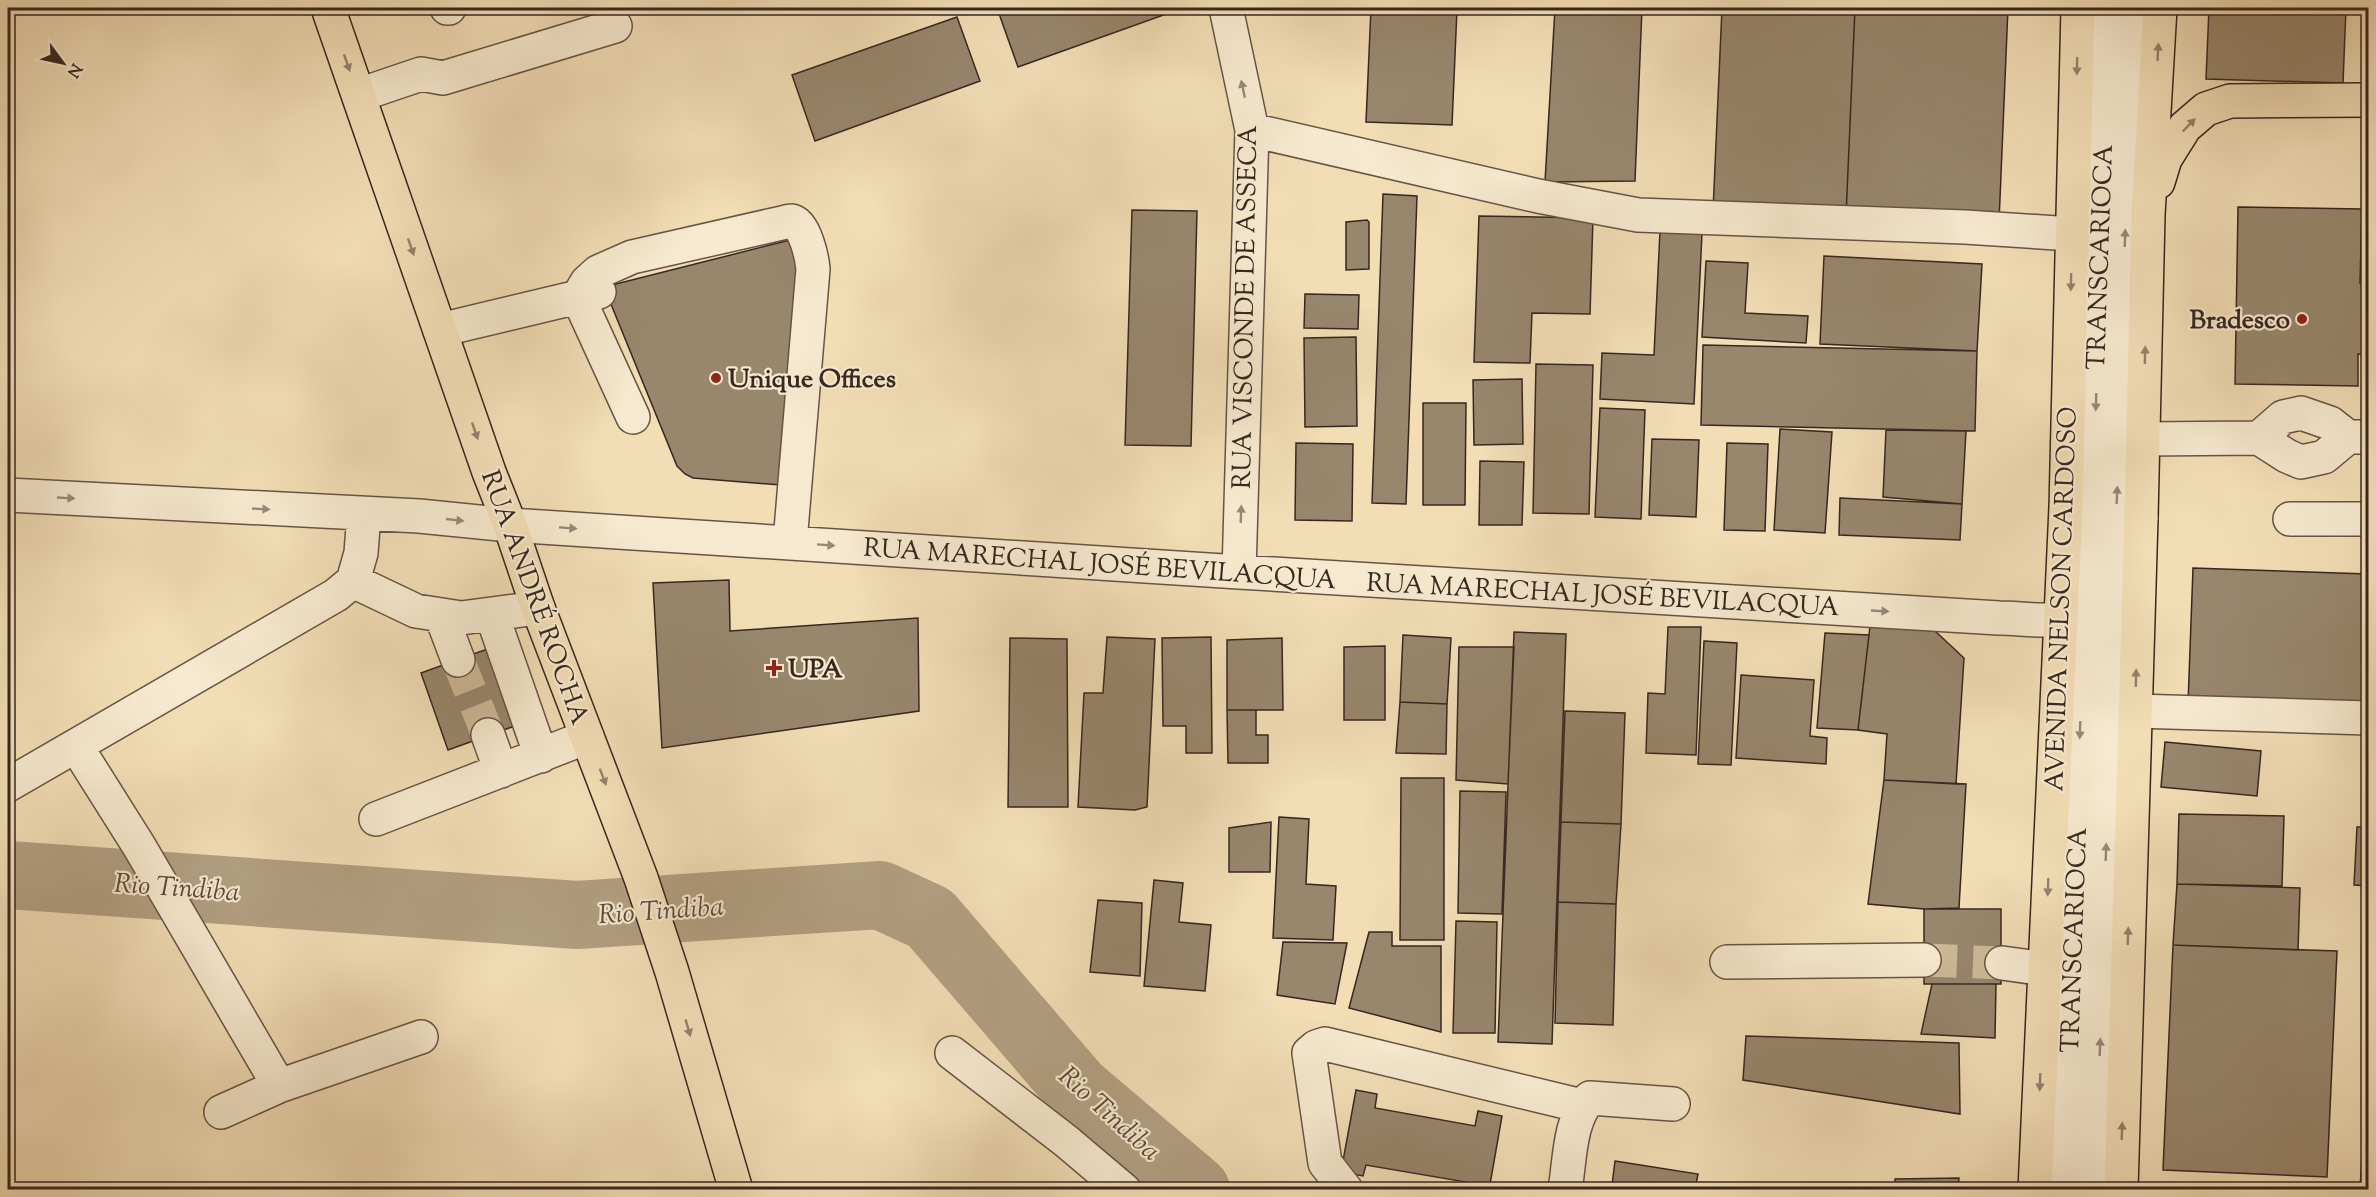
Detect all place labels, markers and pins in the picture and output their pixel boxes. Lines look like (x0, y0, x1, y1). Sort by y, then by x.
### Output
place label: Bradesco (2190, 303, 2290, 340)
marker: Bradesco (2295, 312, 2309, 326)
place label: Unique Offices (728, 362, 896, 399)
marker: Unique Offices (709, 371, 723, 385)
place label: UPA (788, 652, 843, 689)
marker: UPA (765, 659, 783, 677)

